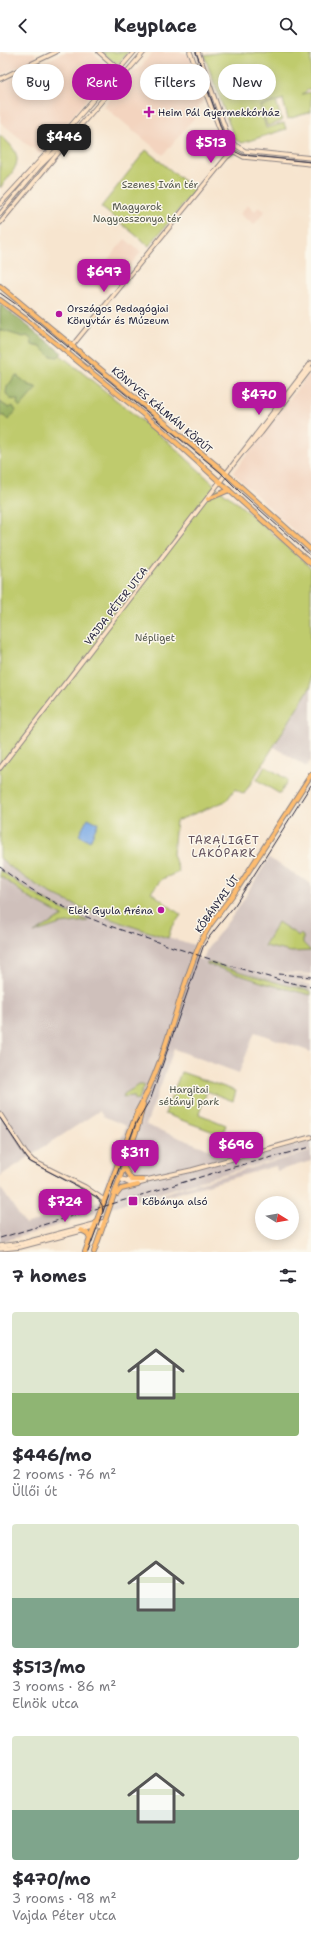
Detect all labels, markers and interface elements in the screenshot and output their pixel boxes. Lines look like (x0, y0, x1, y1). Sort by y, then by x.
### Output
text: Keyplace (114, 14, 197, 38)
icon: back (12, 15, 34, 37)
icon: search (277, 15, 299, 37)
chip: Buy (12, 64, 64, 100)
chip: Rent (72, 64, 132, 100)
chip: Filters (140, 64, 210, 100)
chip: New (218, 64, 276, 100)
marker: Heim Pál Gyermekkórház (143, 106, 155, 118)
place label: Heim Pál Gyermekkórház (158, 106, 280, 119)
pin: $446 (40, 124, 88, 158)
text: $446 (46, 128, 82, 145)
pin: $513 (187, 130, 235, 164)
text: $513 (195, 134, 227, 151)
park label: Szenes Iván tér (122, 178, 199, 191)
park label: Magyarok Nagyasszonya tér (93, 200, 181, 225)
pin: $697 (80, 259, 128, 293)
text: $697 (86, 263, 122, 280)
place label: Országos Pedagógiai Könyvtár és Múzeum (67, 302, 169, 327)
marker: Országos Pedagógiai Könyvtár és Múzeum (54, 309, 64, 319)
street label: KÖNYVES KÁLMÁN KÖRÚT (109, 364, 215, 456)
pin: $470 (235, 382, 283, 416)
text: $470 (241, 386, 277, 403)
street label: VAJDA PÉTER UTCA (81, 564, 151, 648)
park label: Népliget (135, 631, 175, 644)
district label: TARALIGET LAKÓPARK (188, 833, 260, 861)
street label: KŐBÁNYAI ÚT (192, 872, 242, 936)
place label: Elek Gyula Aréna (68, 904, 154, 917)
marker: Elek Gyula Aréna (156, 905, 166, 915)
park label: Hargitai sétányi park (159, 1083, 219, 1108)
pin: $696 (212, 1132, 260, 1166)
text: $696 (218, 1136, 254, 1153)
pin: $311 (111, 1140, 159, 1174)
text: $311 (121, 1144, 149, 1161)
pin: $724 (41, 1189, 89, 1223)
text: $724 (48, 1193, 82, 1210)
marker: Kőbánya alsó (127, 1195, 139, 1207)
place label: Kőbánya alsó (142, 1195, 207, 1208)
north arrow (255, 1196, 299, 1240)
map controls (255, 1196, 299, 1240)
text: 7 homes (12, 1265, 87, 1287)
icon: filters (277, 1265, 299, 1287)
icon: home (120, 1338, 192, 1410)
text: $446/mo (12, 1444, 92, 1466)
text: 2 rooms · 76 m² (12, 1466, 116, 1483)
text: Üllői út (12, 1483, 57, 1500)
icon: home (120, 1550, 192, 1622)
text: $513/mo (12, 1656, 86, 1678)
text: 3 rooms · 86 m² (12, 1678, 116, 1695)
text: Elnök utca (12, 1695, 79, 1712)
icon: home (120, 1762, 192, 1834)
text: $470/mo (12, 1868, 91, 1890)
text: 3 rooms · 98 m² (12, 1890, 116, 1907)
text: Vajda Péter utca (12, 1907, 116, 1924)

